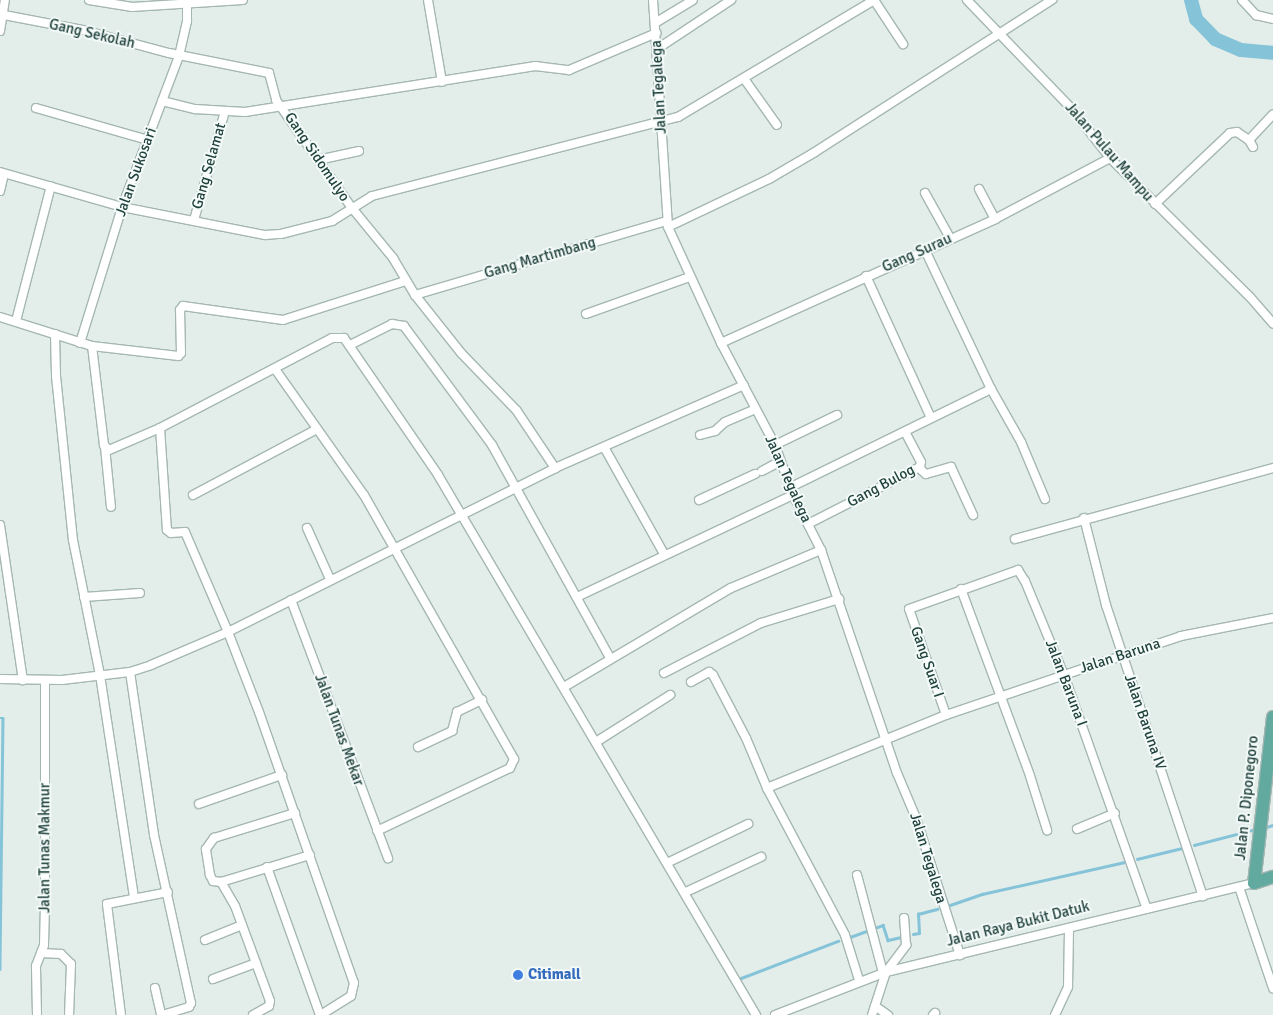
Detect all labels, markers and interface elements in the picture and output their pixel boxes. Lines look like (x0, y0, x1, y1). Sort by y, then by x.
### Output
street label: Gang Sekolah (47, 15, 137, 53)
street label: Jalan Tegalega (648, 40, 670, 134)
street label: Jalan Pulau Mampu (1061, 99, 1157, 205)
street label: Gang Sidomulyo (281, 109, 353, 205)
street label: Gang Selamat (188, 121, 230, 211)
street label: Jalan Sukosari (112, 125, 160, 219)
street label: Gang Surau (879, 230, 955, 276)
street label: Gang Martimbang (482, 233, 598, 283)
street label: Jalan Tegalega (761, 432, 815, 526)
street label: Gang Bulog (844, 461, 918, 511)
street label: Gang Suar I (906, 624, 948, 700)
street label: Jalan Baruna (1077, 635, 1163, 677)
street label: Jalan Baruna I (1041, 637, 1091, 729)
street label: Jalan Tunas Mekar (310, 672, 368, 788)
street label: Jalan Baruna IV (1120, 672, 1170, 772)
street label: Jalan P. Diponegoro (1232, 735, 1262, 861)
street label: Jalan Tunas Makmur (36, 783, 54, 913)
street label: Jalan Tegalega (906, 810, 950, 906)
street label: Jalan Raya Bukit Datuk (945, 898, 1091, 950)
place label: Citimall (528, 966, 581, 984)
marker: Citimall (512, 969, 524, 981)

